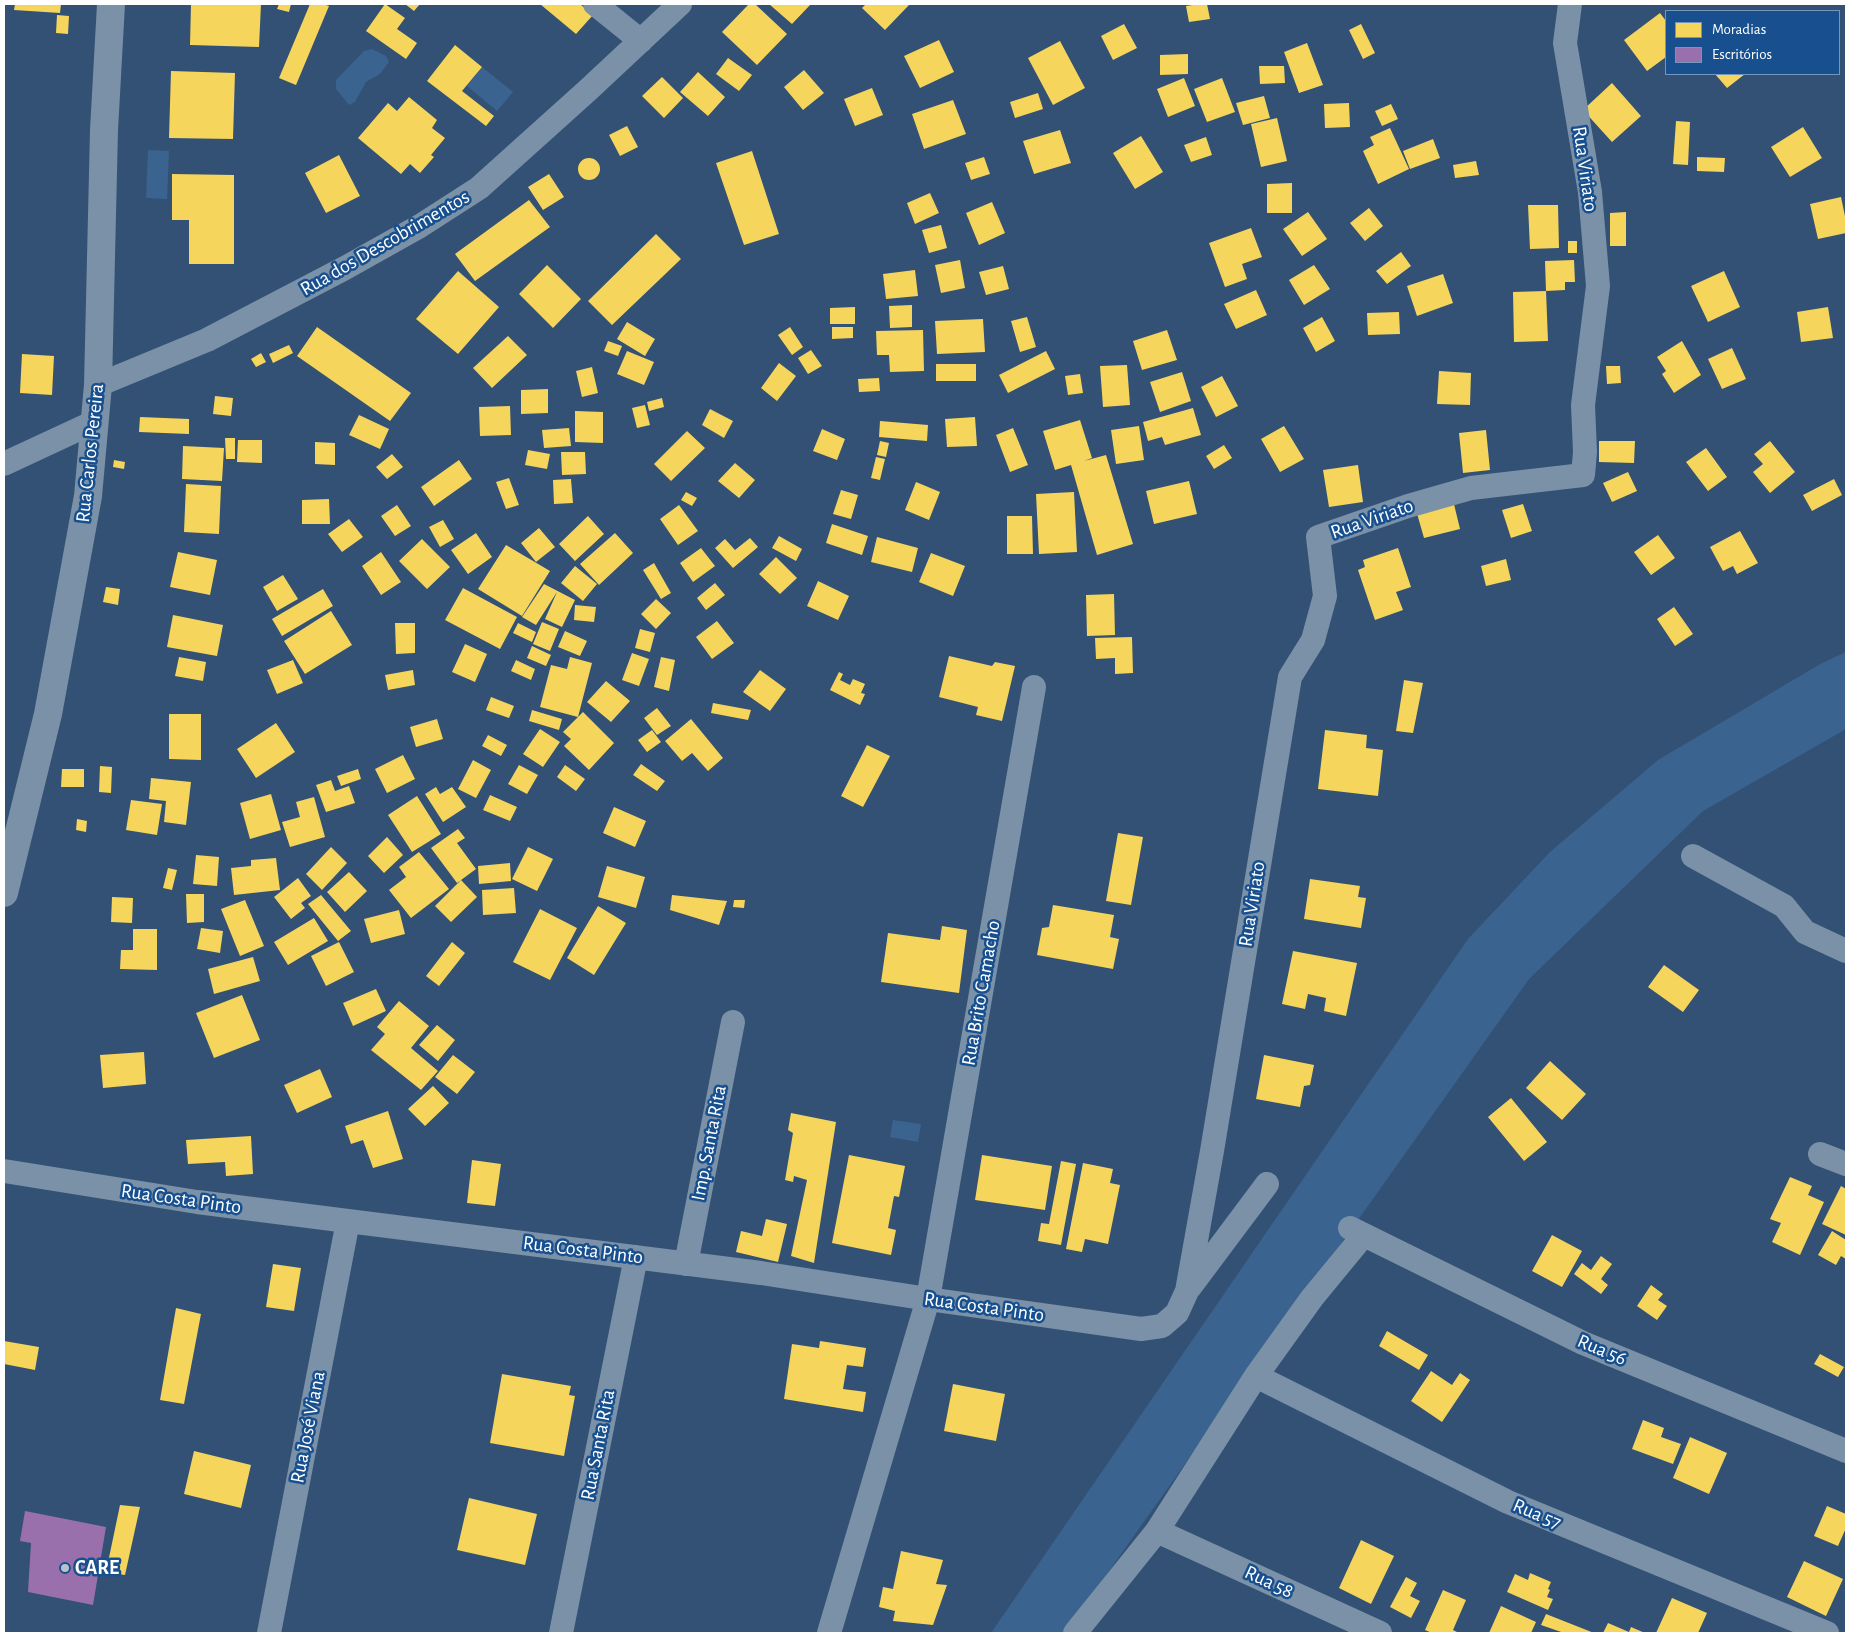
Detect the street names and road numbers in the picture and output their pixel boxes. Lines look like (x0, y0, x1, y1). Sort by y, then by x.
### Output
street label: Rua Viriato (1567, 125, 1603, 213)
street label: Rua dos Descobrimentos (296, 185, 474, 301)
street label: Rua Carlos Pereira (71, 382, 109, 524)
street label: Rua Viriato (1327, 494, 1417, 544)
street label: Rua Viriato (1233, 860, 1271, 948)
street label: Rua Brito Camacho (956, 918, 1006, 1068)
street label: Imp. Santa Rita (686, 1083, 732, 1203)
street label: Rua Costa Pinto (119, 1179, 243, 1219)
street label: Rua Costa Pinto (521, 1231, 645, 1269)
street label: Rua Costa Pinto (922, 1287, 1046, 1327)
street label: Rua 56 (1574, 1329, 1630, 1371)
street label: Rua José Viana (285, 1369, 331, 1485)
street label: Rua Santa Rita (576, 1388, 620, 1502)
street label: Rua 57 (1509, 1493, 1565, 1535)
street label: Rua 58 (1241, 1560, 1297, 1604)

